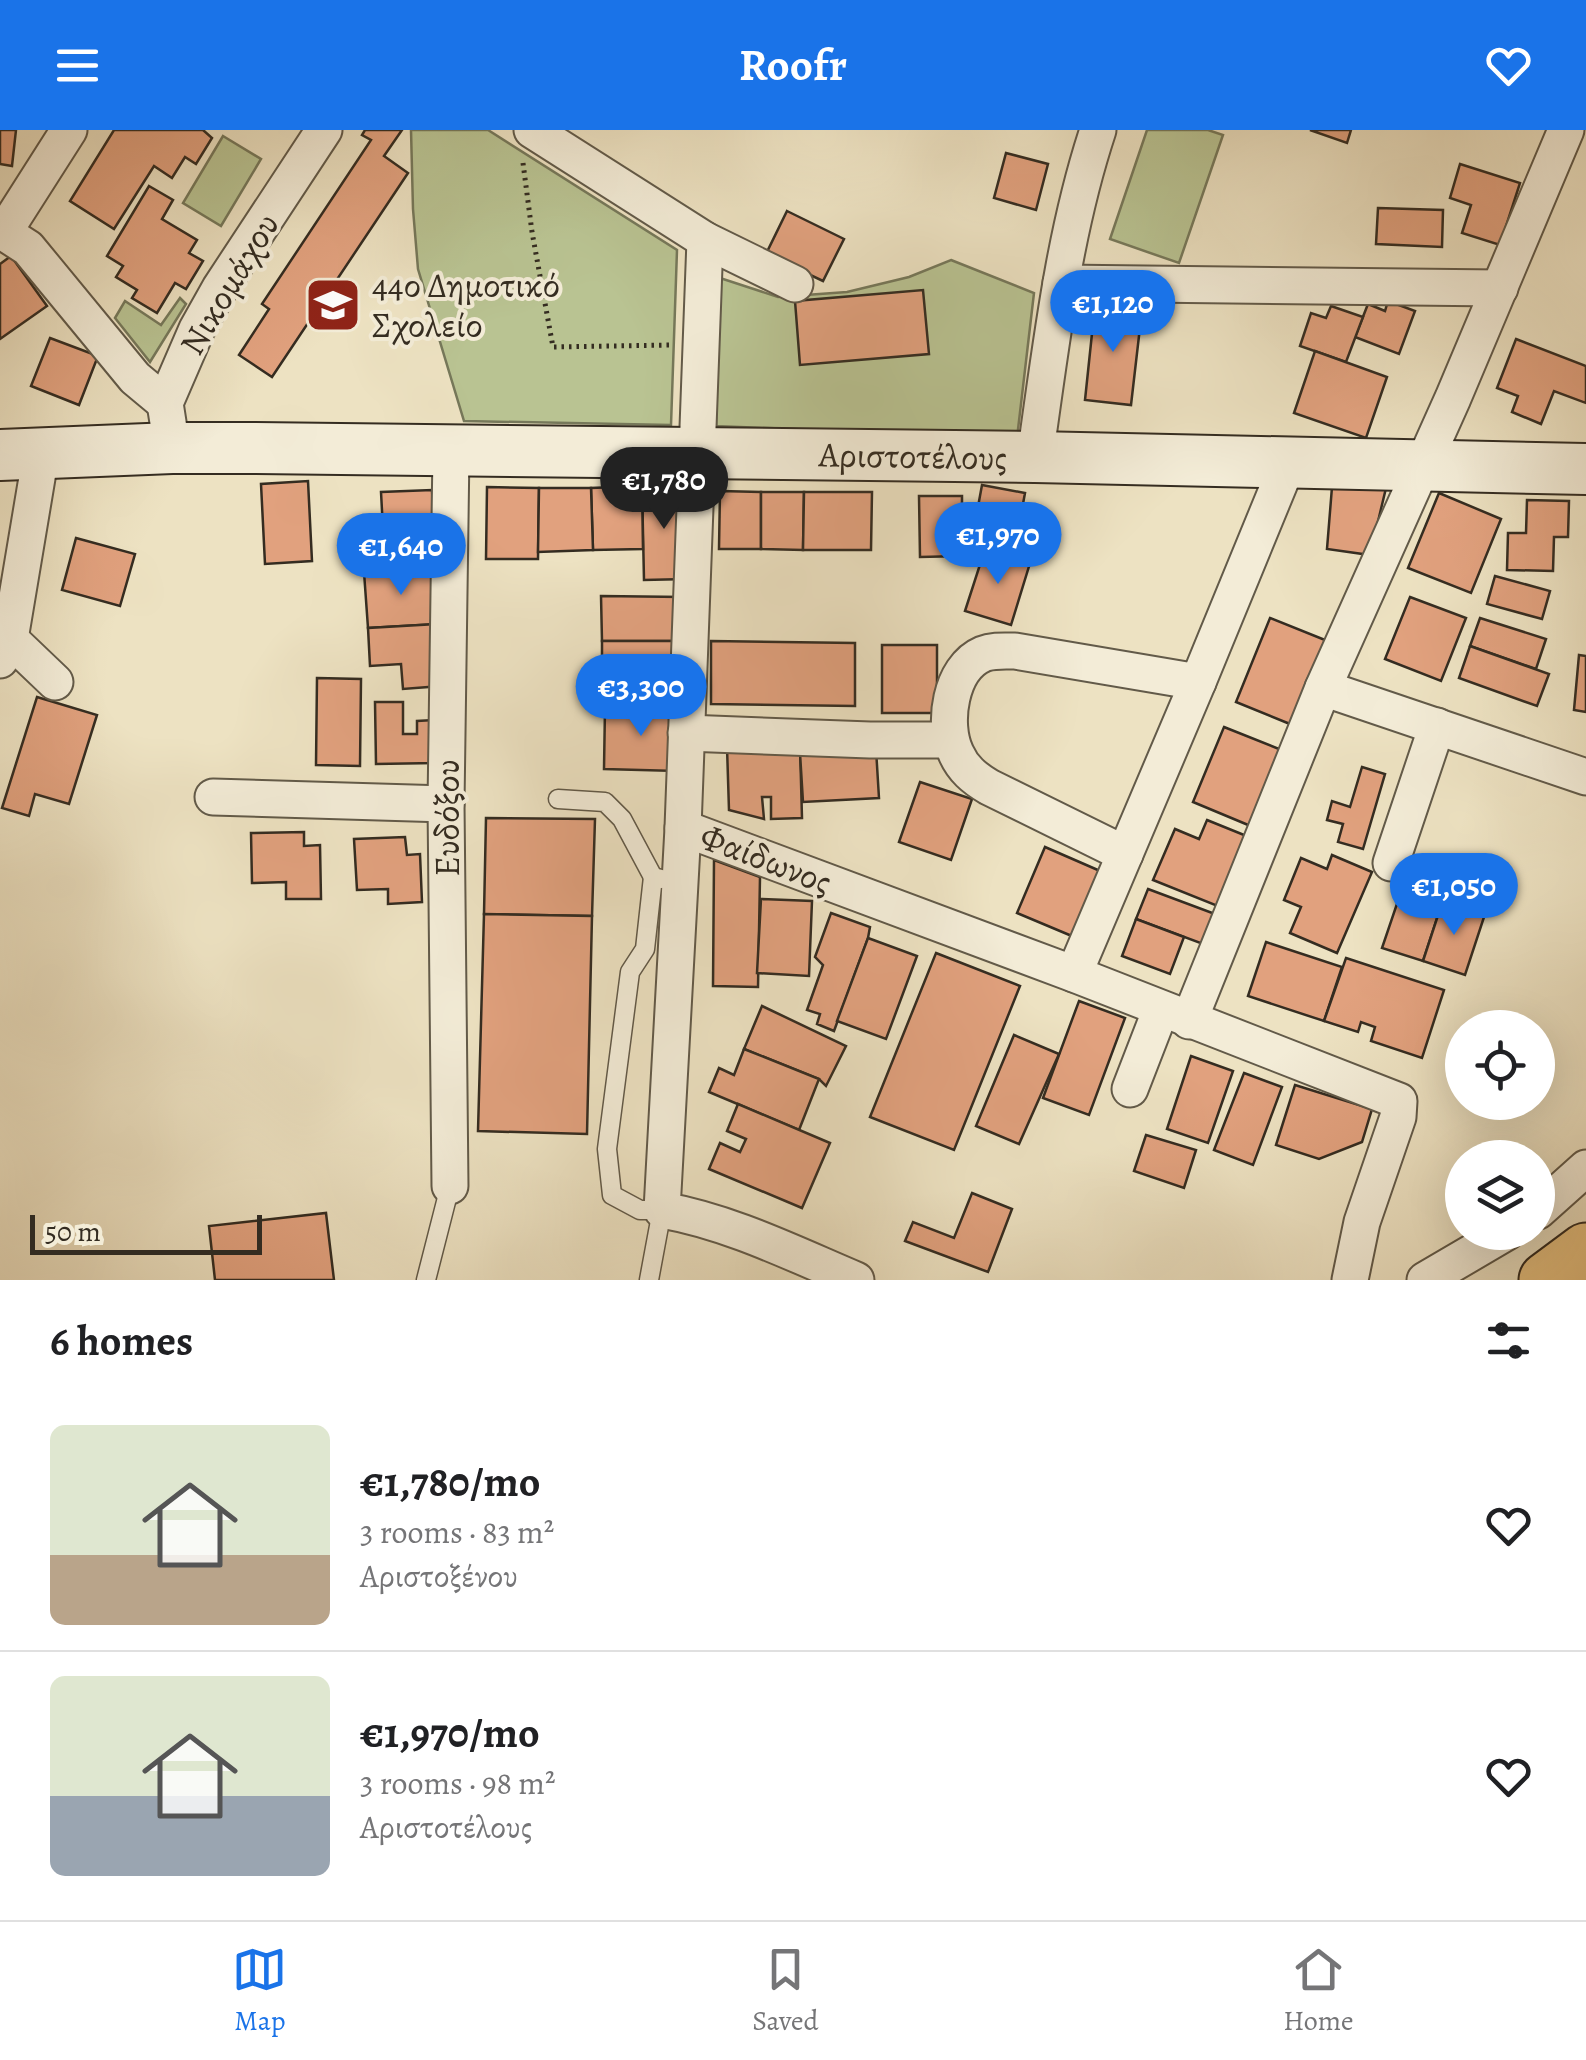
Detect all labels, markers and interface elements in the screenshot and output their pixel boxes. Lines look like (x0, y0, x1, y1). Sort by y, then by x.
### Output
text: Roofr (739, 34, 847, 96)
icon: menu (50, 38, 105, 93)
icon: heart (1481, 38, 1536, 93)
street label: Νικομάχου (168, 204, 290, 364)
place label: 44ο Δημοτικό Σχολείο (372, 261, 560, 349)
pin: €1,120 (1032, 270, 1194, 355)
school or university icon: 44ο Δημοτικό Σχολείο (303, 275, 363, 335)
text: €1,120 (1072, 280, 1154, 324)
street label: Αριστοτέλους (817, 430, 1008, 482)
pin: €1,780 (583, 447, 745, 532)
text: €1,780 (622, 457, 706, 501)
pin: €1,970 (917, 502, 1079, 587)
text: €1,970 (956, 512, 1040, 556)
pin: €1,640 (320, 513, 482, 598)
text: €1,640 (359, 523, 443, 567)
pin: €3,300 (560, 654, 722, 739)
text: €3,300 (598, 664, 684, 708)
street label: Ευδόξου (423, 759, 471, 877)
street label: Φαίδωνος (693, 812, 839, 906)
pin: €1,050 (1373, 853, 1535, 938)
text: €1,050 (1412, 863, 1496, 907)
map controls (1445, 1010, 1555, 1250)
button: locate (1445, 1010, 1555, 1120)
button: layers (1445, 1140, 1555, 1250)
scale bar (30, 1210, 262, 1254)
text: 50 m (45, 1213, 101, 1251)
text: 6 homes (50, 1312, 193, 1369)
icon: filters (1481, 1313, 1536, 1368)
text: €1,780/mo (360, 1453, 540, 1510)
icon: home (130, 1465, 250, 1585)
icon: heart (1481, 1498, 1536, 1553)
text: 3 rooms · 83 m² (360, 1510, 554, 1554)
text: Αριστοξένου (360, 1554, 518, 1598)
text: €1,970/mo (360, 1704, 540, 1761)
icon: home (130, 1716, 250, 1836)
icon: heart (1481, 1749, 1536, 1804)
text: 3 rooms · 98 m² (360, 1761, 556, 1805)
text: Αριστοτέλους (360, 1805, 532, 1849)
tab: Map (232, 1942, 287, 2040)
tab: Saved (752, 1942, 819, 2040)
tab: Home (1283, 1942, 1354, 2040)

